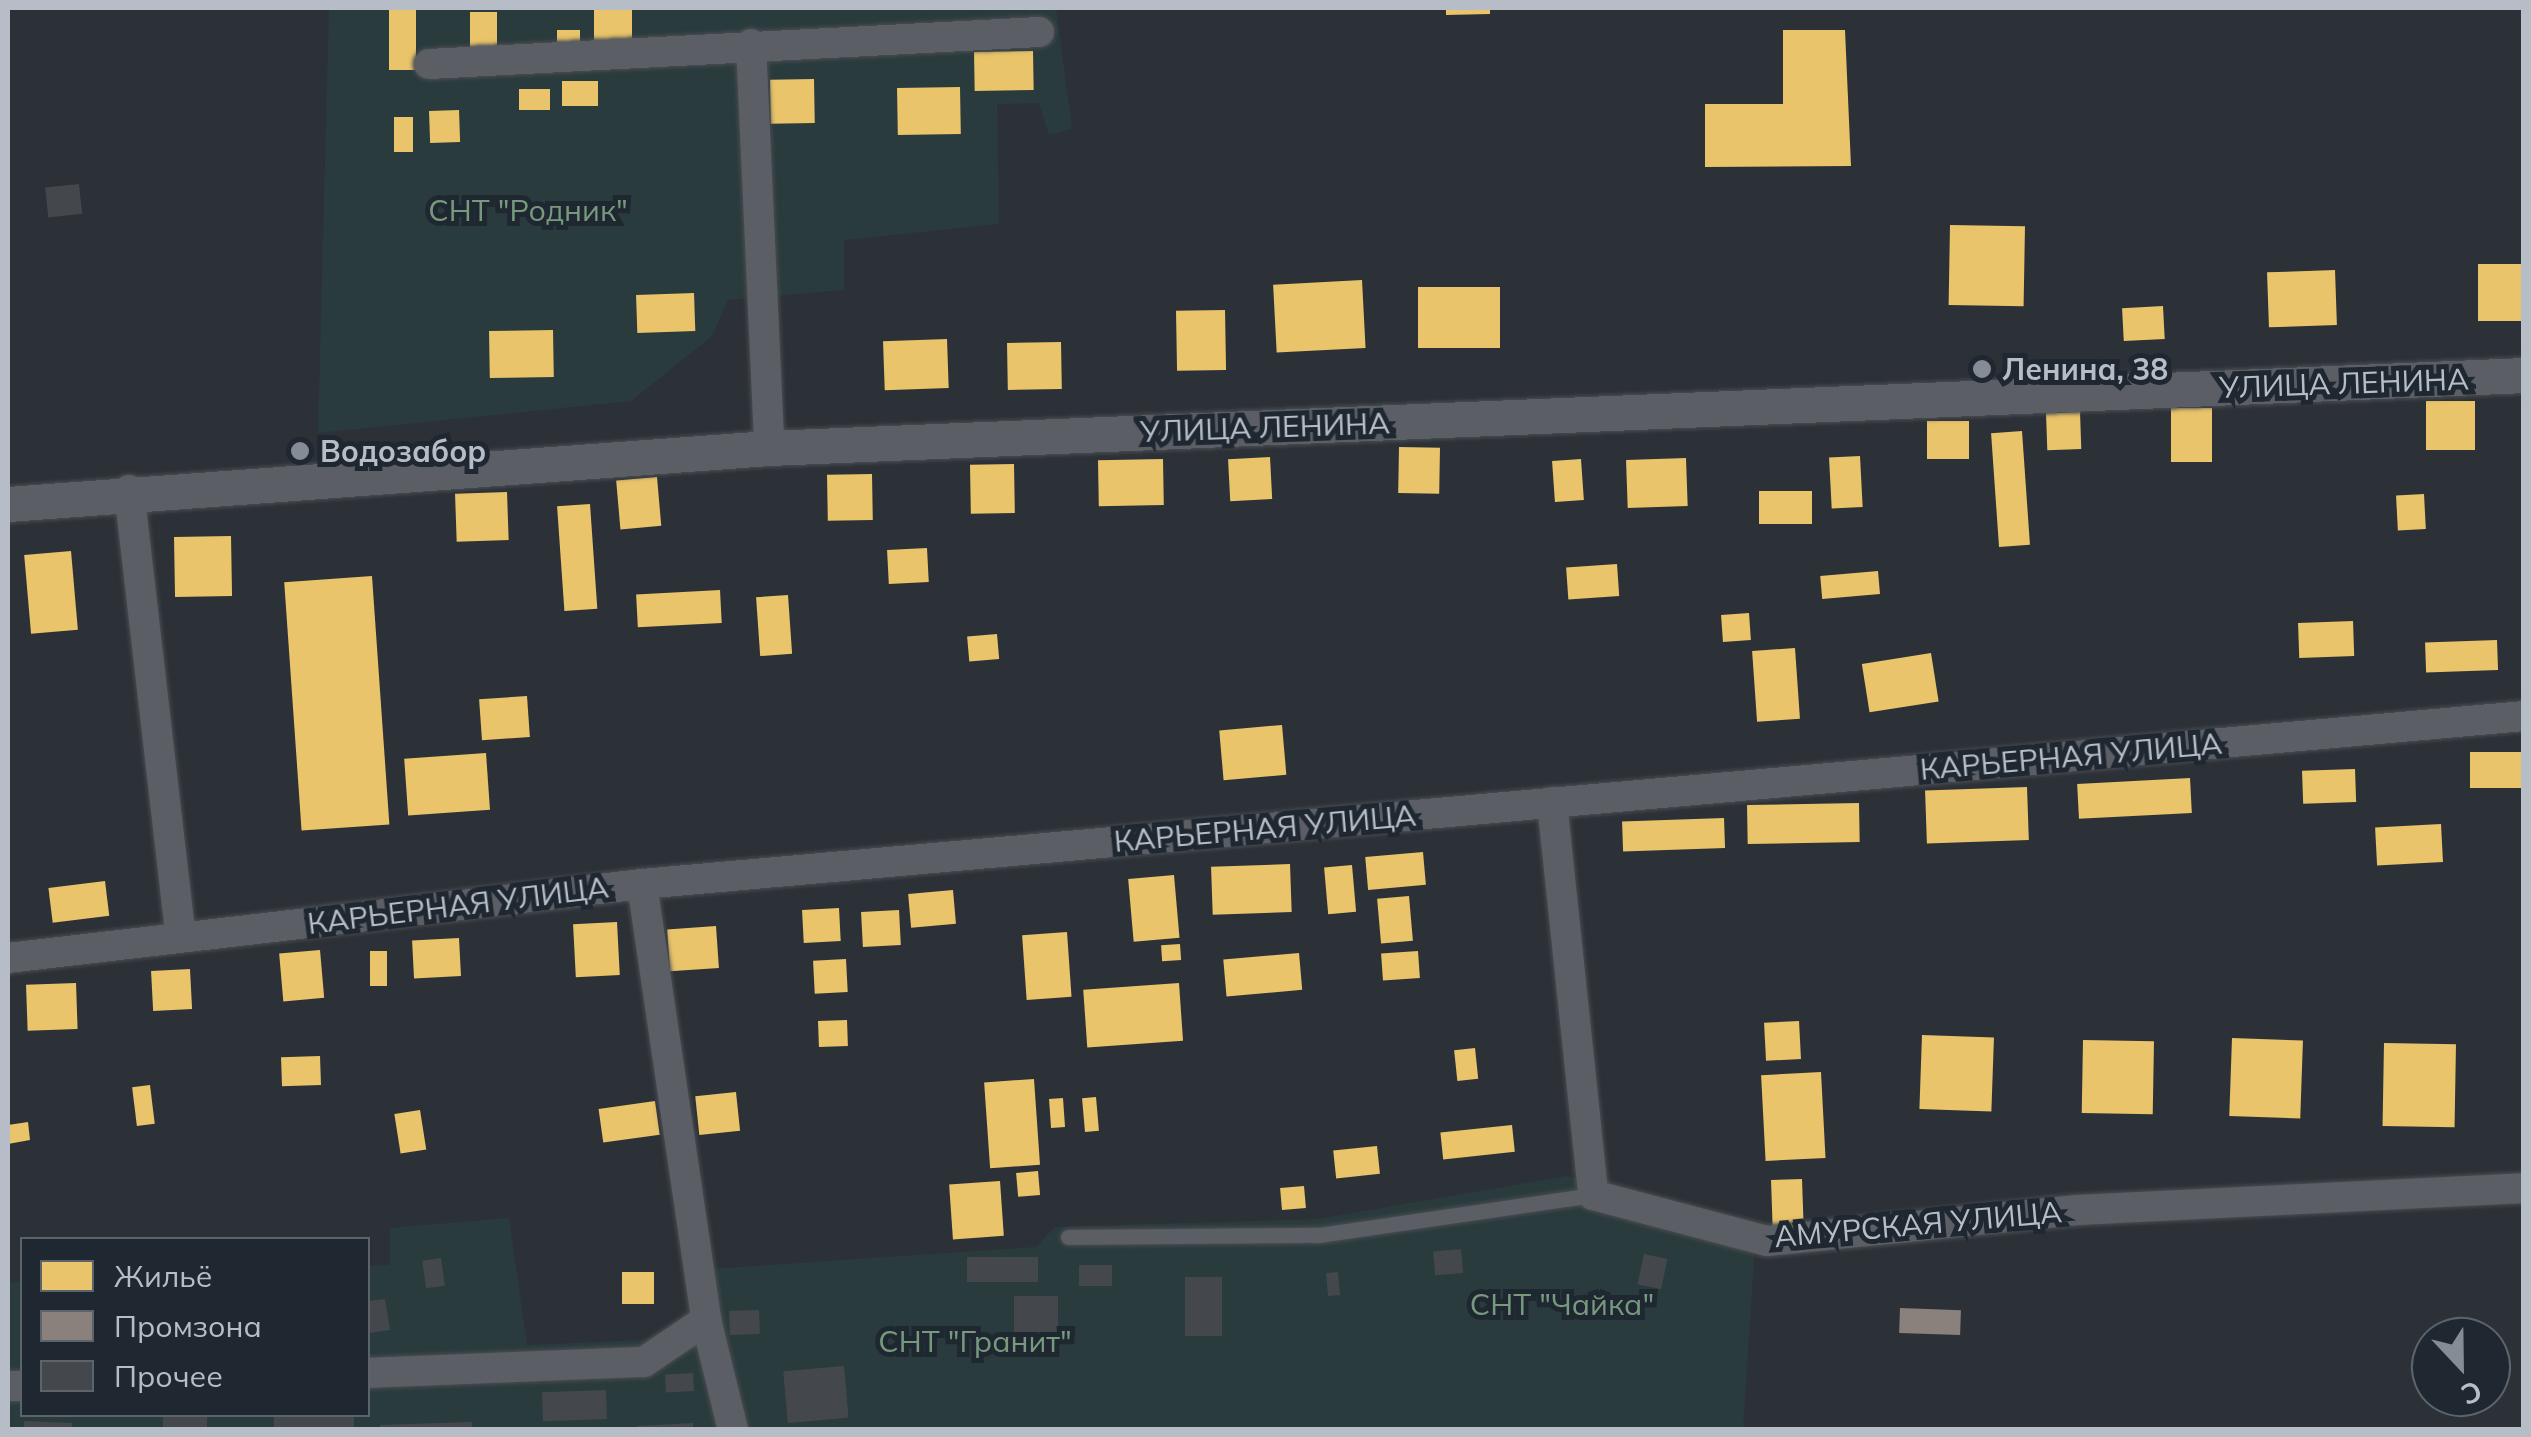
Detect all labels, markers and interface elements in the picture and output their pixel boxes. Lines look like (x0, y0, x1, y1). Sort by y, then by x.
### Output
park label: СНТ "Родник" (428, 192, 628, 228)
place label: Ленина, 38 (2002, 351, 2168, 387)
marker: Ленина, 38 (1971, 358, 1993, 380)
street label: УЛИЦА ЛЕНИНА (2218, 361, 2470, 405)
street label: УЛИЦА ЛЕНИНА (1139, 405, 1391, 449)
place label: Водозабор (320, 433, 486, 469)
marker: Водозабор (289, 440, 311, 462)
street label: КАРЬЕРНАЯ УЛИЦА (1918, 725, 2224, 787)
street label: КАРЬЕРНАЯ УЛИЦА (1112, 797, 1418, 859)
street label: КАРЬЕРНАЯ УЛИЦА (305, 869, 611, 941)
street label: АМУРСКАЯ УЛИЦА (1773, 1193, 2063, 1255)
legend (20, 1237, 370, 1417)
text: Жильё (114, 1257, 212, 1295)
park label: СНТ "Чайка" (1470, 1286, 1654, 1322)
text: Промзона (114, 1307, 262, 1345)
north arrow (2411, 1317, 2511, 1417)
park label: СНТ "Гранит" (878, 1323, 1072, 1359)
text: Прочее (114, 1357, 223, 1395)
text: С (2456, 1374, 2487, 1413)

